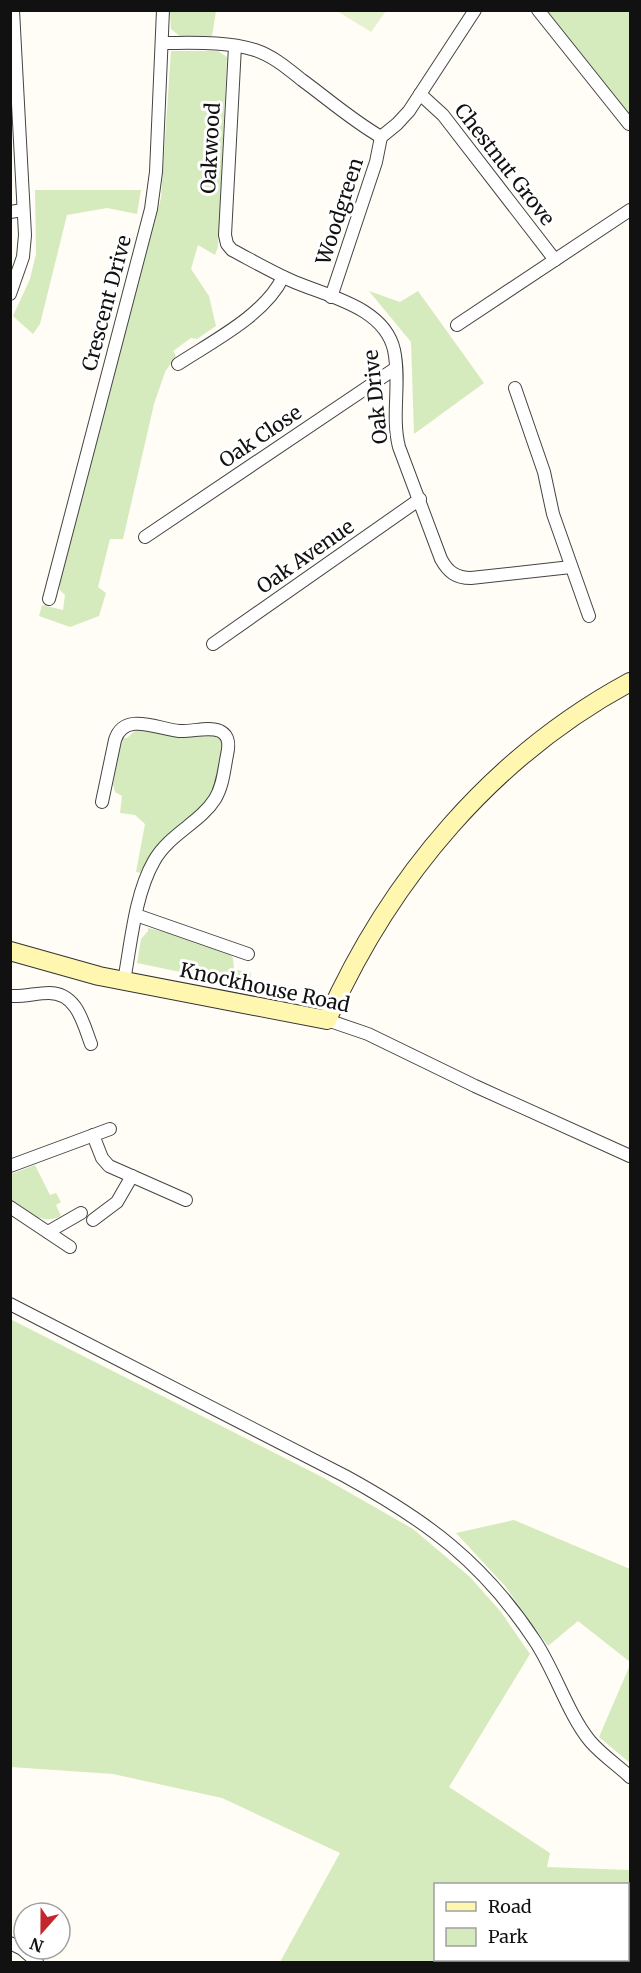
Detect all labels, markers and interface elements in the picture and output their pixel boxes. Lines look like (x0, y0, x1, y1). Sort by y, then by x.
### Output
street label: Chestnut Grove (450, 98, 560, 230)
street label: Oakwood (195, 102, 225, 194)
street label: Woodgreen (310, 154, 368, 268)
street label: Crescent Drive (76, 232, 136, 374)
street label: Oak Drive (358, 349, 392, 445)
street label: Oak Close (214, 399, 306, 473)
street label: Oak Avenue (252, 513, 358, 599)
street label: Knockhouse Road (178, 957, 352, 1017)
legend (434, 1883, 629, 1961)
text: Road (488, 1895, 532, 1918)
north arrow (12, 1901, 72, 1961)
text: Park (488, 1925, 529, 1948)
text: N (27, 1933, 46, 1957)

